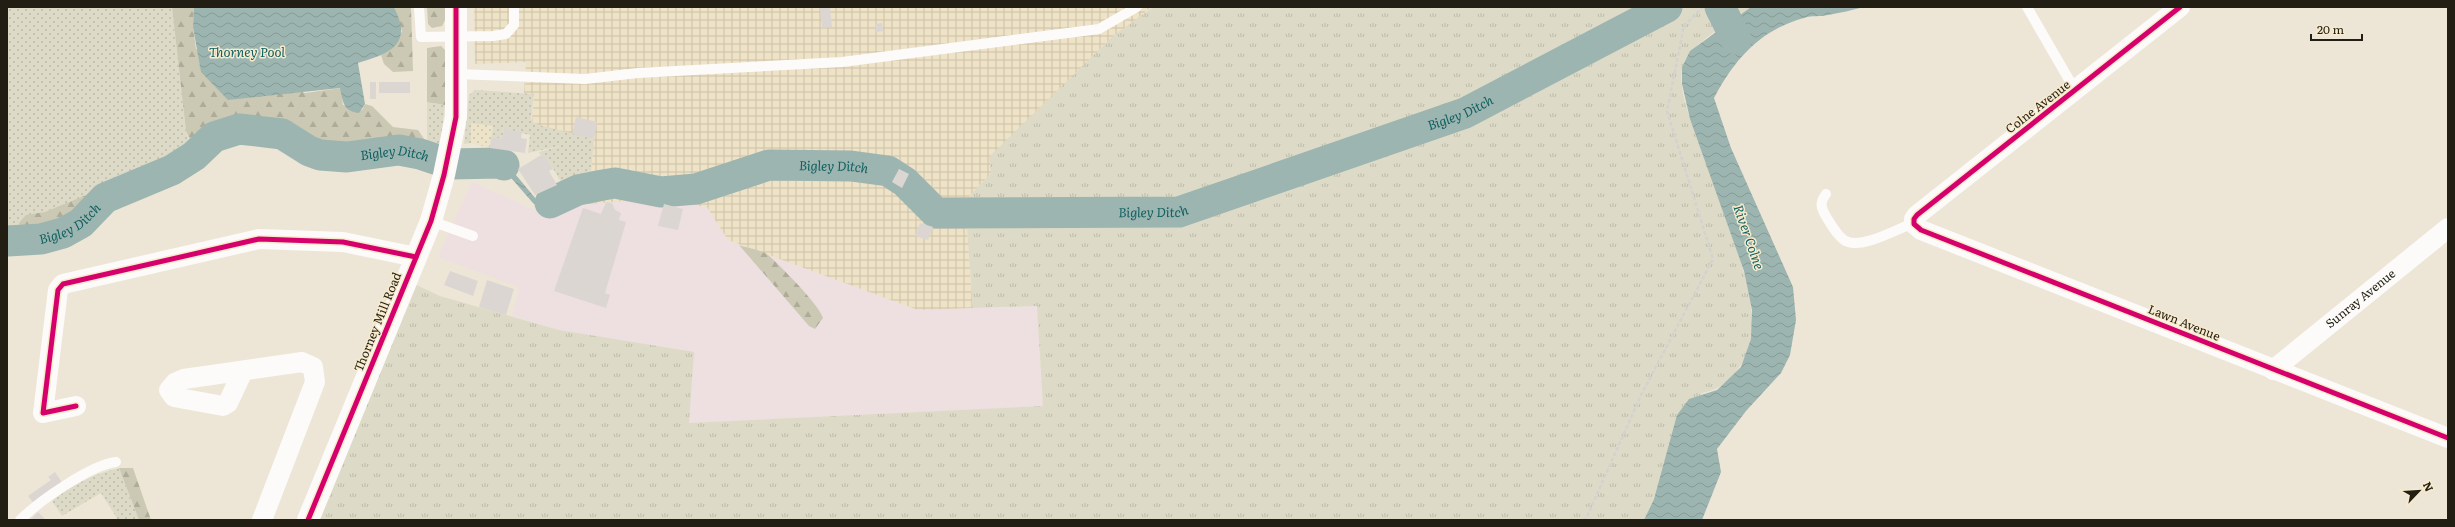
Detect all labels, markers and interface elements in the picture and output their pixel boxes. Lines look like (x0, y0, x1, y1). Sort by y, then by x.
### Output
scale bar (2311, 16, 2362, 42)
text: 20 m (2317, 20, 2344, 38)
water label: Thorney Pool (209, 42, 285, 61)
street label: Colne Avenue (2001, 75, 2074, 137)
water label: Bigley Ditch (1425, 90, 1496, 134)
water label: Bigley Ditch (359, 140, 432, 166)
water label: Bigley Ditch (799, 155, 870, 177)
water label: Bigley Ditch (36, 198, 105, 248)
water label: Bigley Ditch (1118, 199, 1191, 221)
water label: River Colne (1730, 202, 1769, 272)
street label: Sunray Avenue (2321, 264, 2399, 332)
street label: Thorney Mill Road (349, 269, 406, 374)
street label: Lawn Avenue (2146, 299, 2223, 345)
north arrow (2399, 471, 2439, 511)
text: N (2420, 479, 2438, 494)

